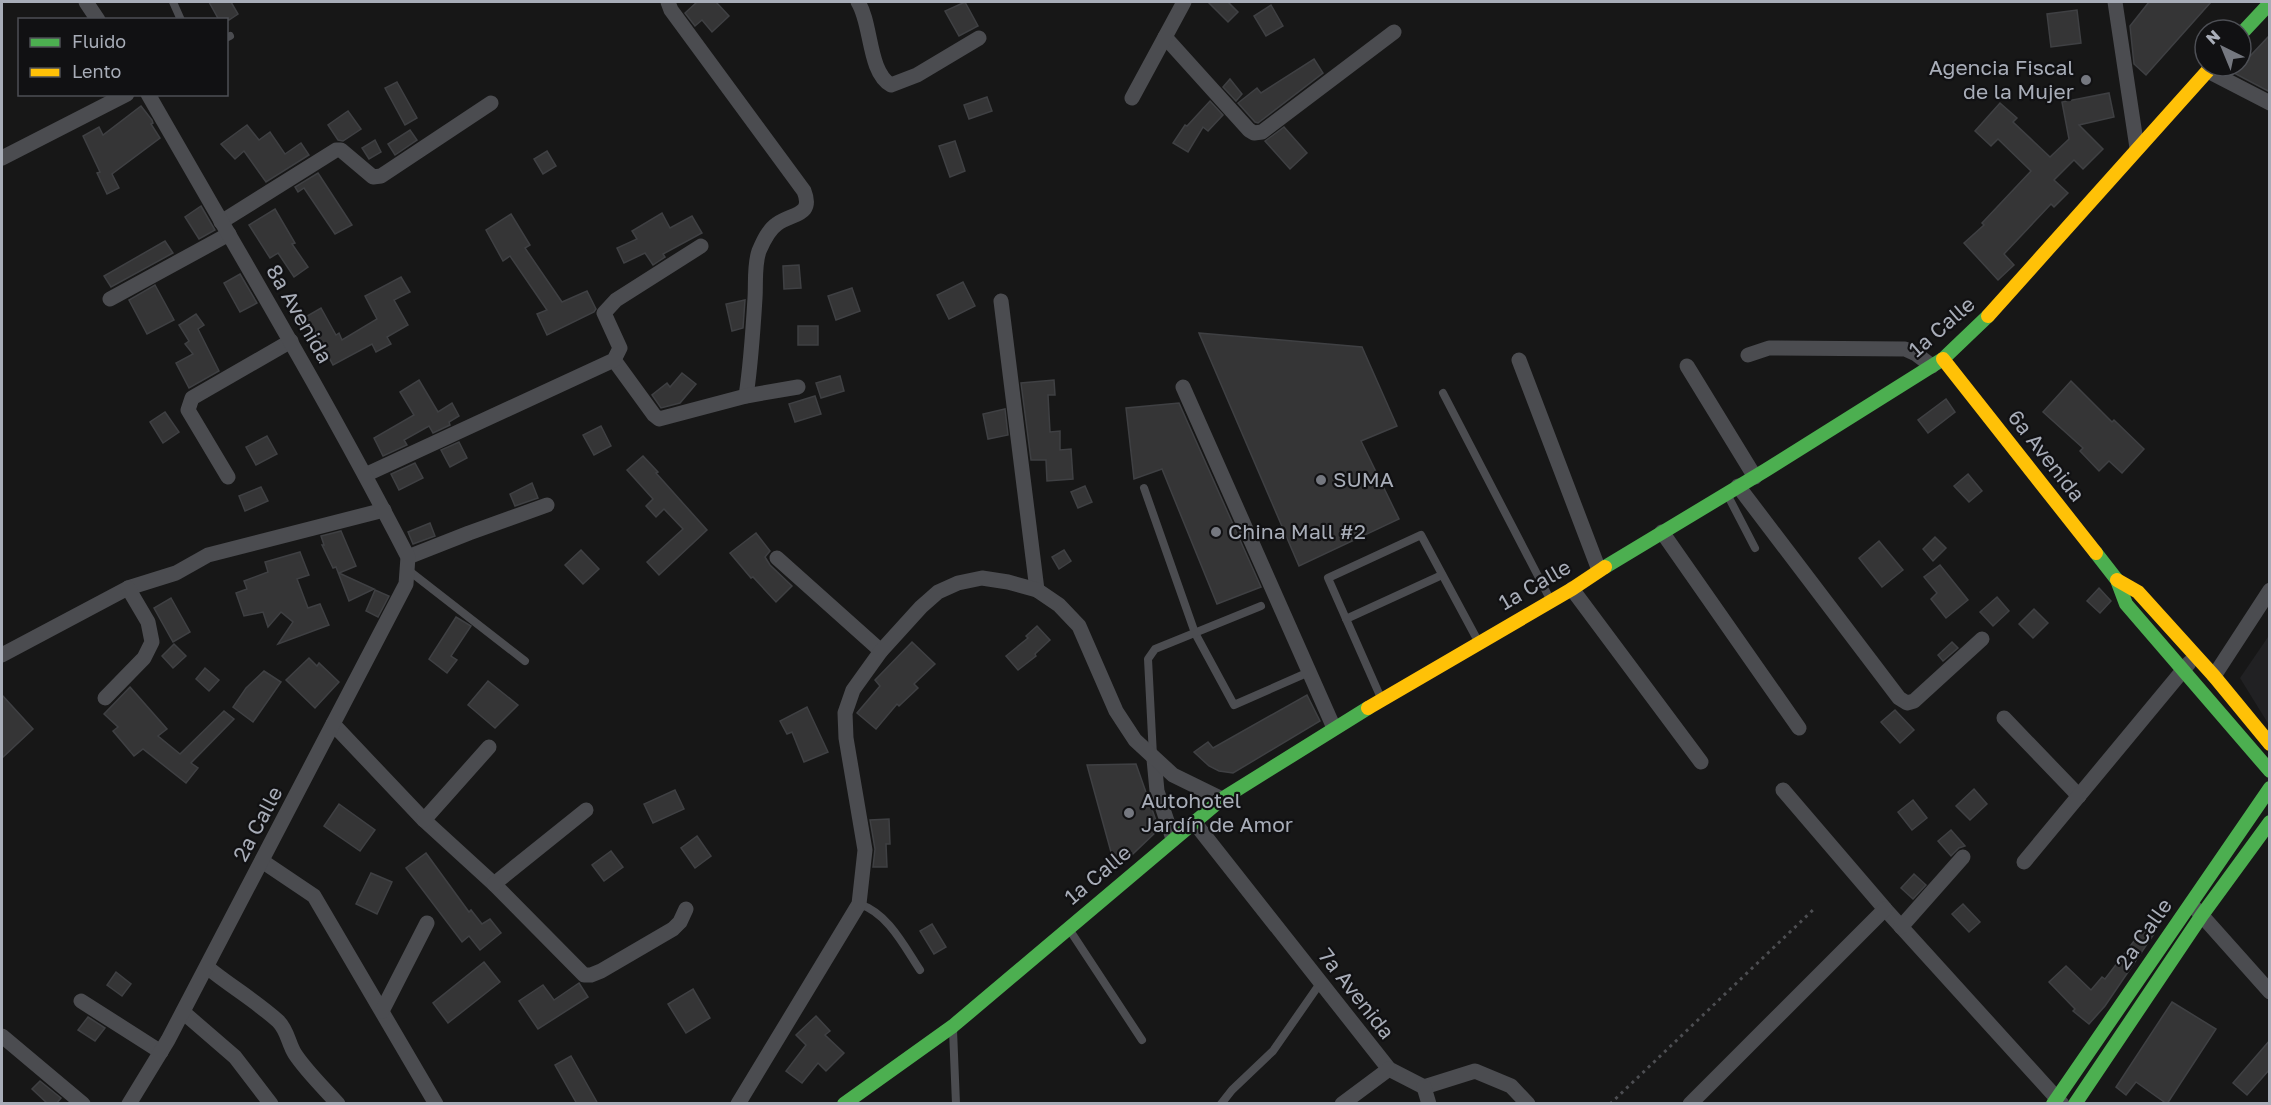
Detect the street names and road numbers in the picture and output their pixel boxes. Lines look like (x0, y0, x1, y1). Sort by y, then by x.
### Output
street label: 8a Avenida (261, 260, 339, 367)
street label: 1a Calle (1903, 291, 1980, 362)
street label: 6a Avenida (2003, 404, 2091, 507)
street label: 1a Calle (1494, 553, 1575, 615)
street label: 2a Calle (227, 782, 288, 865)
street label: 1a Calle (1059, 839, 1136, 910)
street label: 2a Calle (2109, 893, 2177, 974)
street label: 7a Avenida (1313, 943, 1400, 1044)

